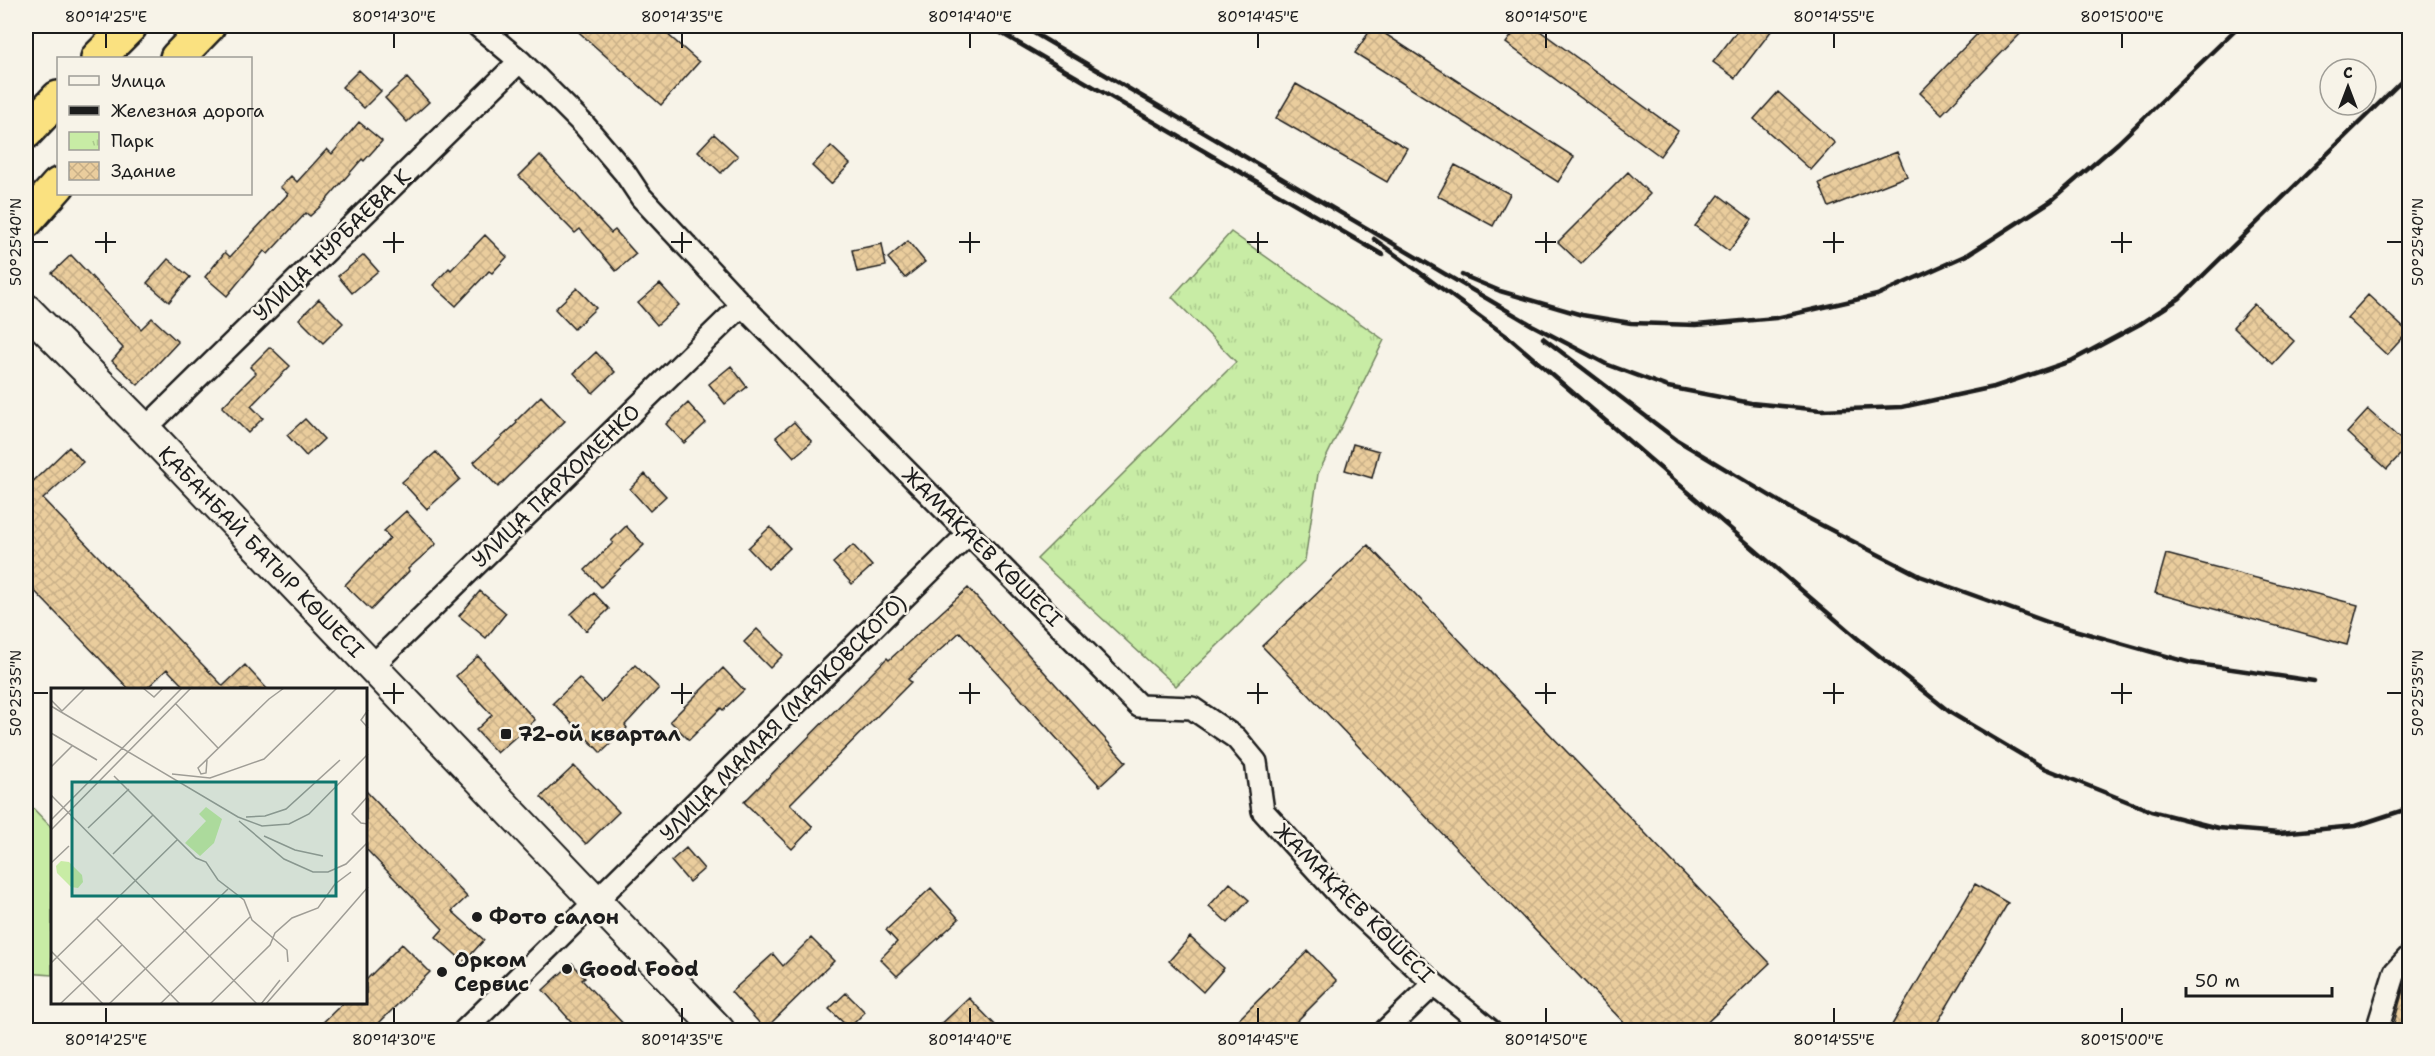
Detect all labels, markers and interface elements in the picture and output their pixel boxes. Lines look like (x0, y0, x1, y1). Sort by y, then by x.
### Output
text: 80°14'25"E (65, 7, 147, 27)
text: 80°14'30"E (352, 7, 436, 27)
text: 80°14'35"E (641, 7, 723, 27)
text: 80°14'40"E (928, 7, 1012, 27)
text: 80°14'45"E (1217, 7, 1299, 27)
text: 80°14'50"E (1504, 7, 1588, 27)
text: 80°14'55"E (1793, 7, 1875, 27)
text: 80°15'00"E (2080, 7, 2164, 27)
legend (57, 57, 252, 195)
north arrow (2318, 57, 2378, 117)
text: С (2343, 62, 2353, 83)
text: Улица (111, 69, 165, 93)
text: Железная дорога (111, 99, 264, 123)
text: Парк (111, 129, 154, 153)
text: Здание (111, 159, 176, 183)
street label: УЛИЦА НУРБАЕВА К (247, 162, 417, 328)
text: 50°25'40"N (6, 198, 26, 286)
text: 50°25'40"N (2408, 198, 2428, 286)
street label: УЛИЦА ПАРХОМЕНКО (466, 398, 646, 574)
street label: ҚАБАНБАЙ БАТЫР КӨШЕСІ (152, 440, 370, 664)
street label: ЖАМАҚАЕВ КӨШЕСІ (896, 461, 1068, 633)
street label: УЛИЦА МАМАЯ (МАЯКОВСКОГО) (654, 589, 912, 847)
text: 50°25'35"N (6, 650, 26, 736)
text: 50°25'35"N (2408, 650, 2428, 736)
inset map (51, 688, 368, 1005)
place label: 72-ой квартал (518, 720, 681, 748)
marker: 72-ой квартал (499, 727, 513, 741)
street label: ЖАМАҚАЕВ КӨШЕСІ (1268, 817, 1440, 989)
place label: Фото салон (489, 903, 619, 931)
marker: Фото салон (470, 910, 484, 924)
place label: Орком Сервис (454, 946, 529, 998)
place label: Good Food (579, 955, 699, 983)
scale bar (2186, 960, 2332, 998)
marker: Good Food (560, 962, 574, 976)
marker: Орком Сервис (435, 965, 449, 979)
text: 50 m (2195, 969, 2240, 993)
text: 80°14'25"E (65, 1030, 147, 1050)
text: 80°14'30"E (352, 1030, 436, 1050)
text: 80°14'35"E (641, 1030, 723, 1050)
text: 80°14'40"E (928, 1030, 1012, 1050)
text: 80°14'45"E (1217, 1030, 1299, 1050)
text: 80°14'50"E (1504, 1030, 1588, 1050)
text: 80°14'55"E (1793, 1030, 1875, 1050)
text: 80°15'00"E (2080, 1030, 2164, 1050)

